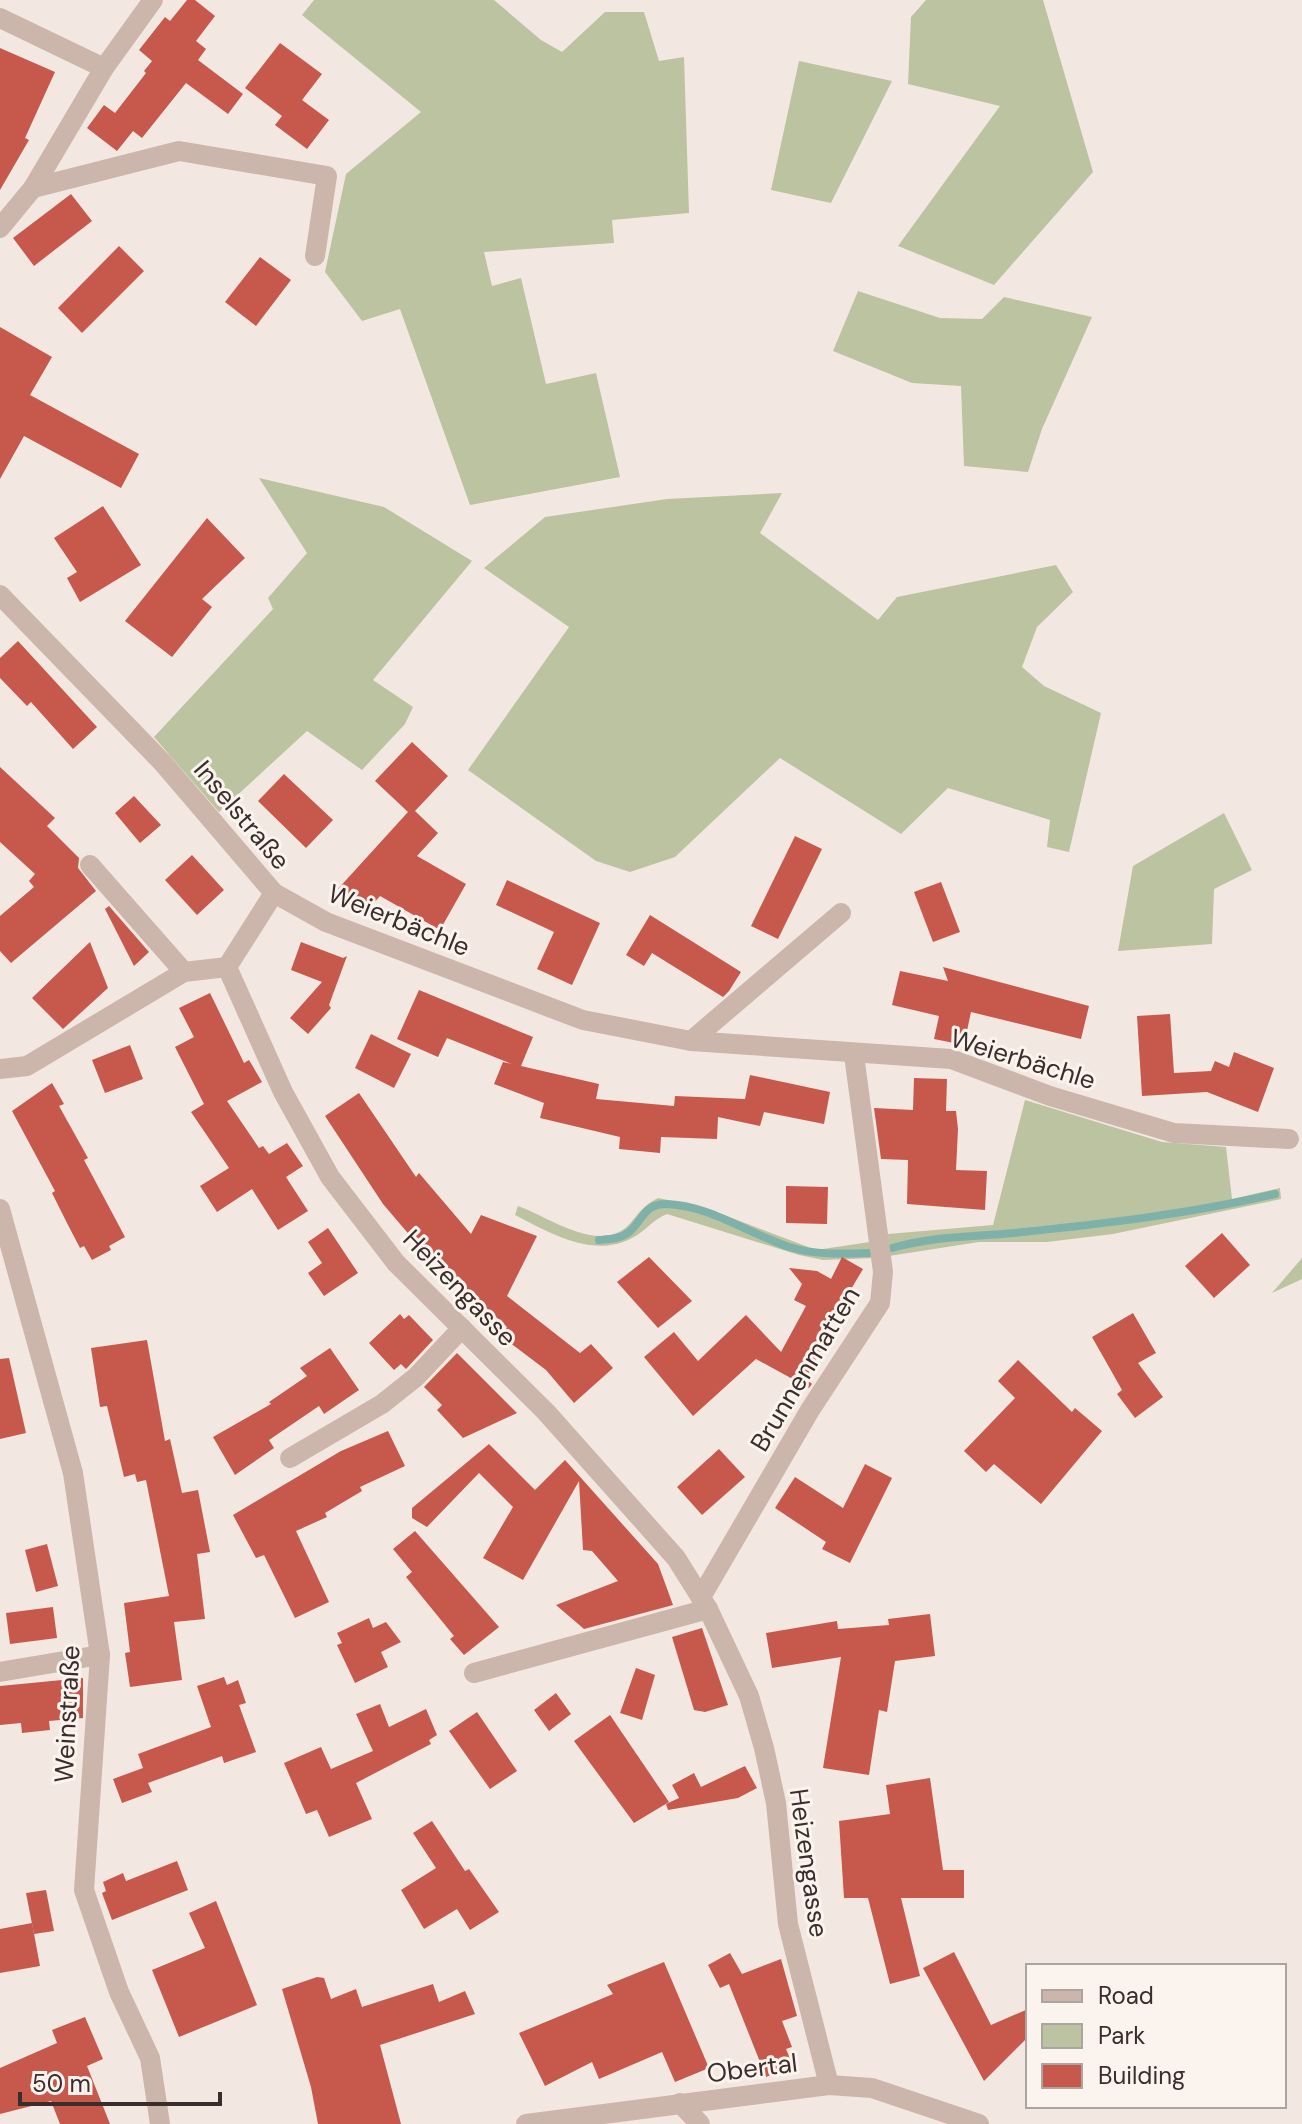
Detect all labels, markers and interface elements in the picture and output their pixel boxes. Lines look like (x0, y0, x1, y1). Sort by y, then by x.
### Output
street label: Inselstraße (186, 753, 298, 877)
street label: Weierbächle (323, 876, 475, 964)
street label: Weierbächle (946, 1021, 1100, 1097)
street label: Heizengasse (396, 1222, 524, 1354)
street label: Brunnenmatten (742, 1280, 868, 1458)
street label: Weinstraße (46, 1644, 88, 1784)
street label: Heizengasse (782, 1786, 836, 1940)
legend (1026, 1964, 1286, 2108)
text: Road (1098, 1980, 1154, 2011)
text: Park (1098, 2020, 1145, 2051)
street label: Obertal (705, 2046, 799, 2090)
scale bar (20, 2056, 220, 2106)
text: Building (1098, 2060, 1185, 2091)
text: 50 m (32, 2068, 91, 2099)

